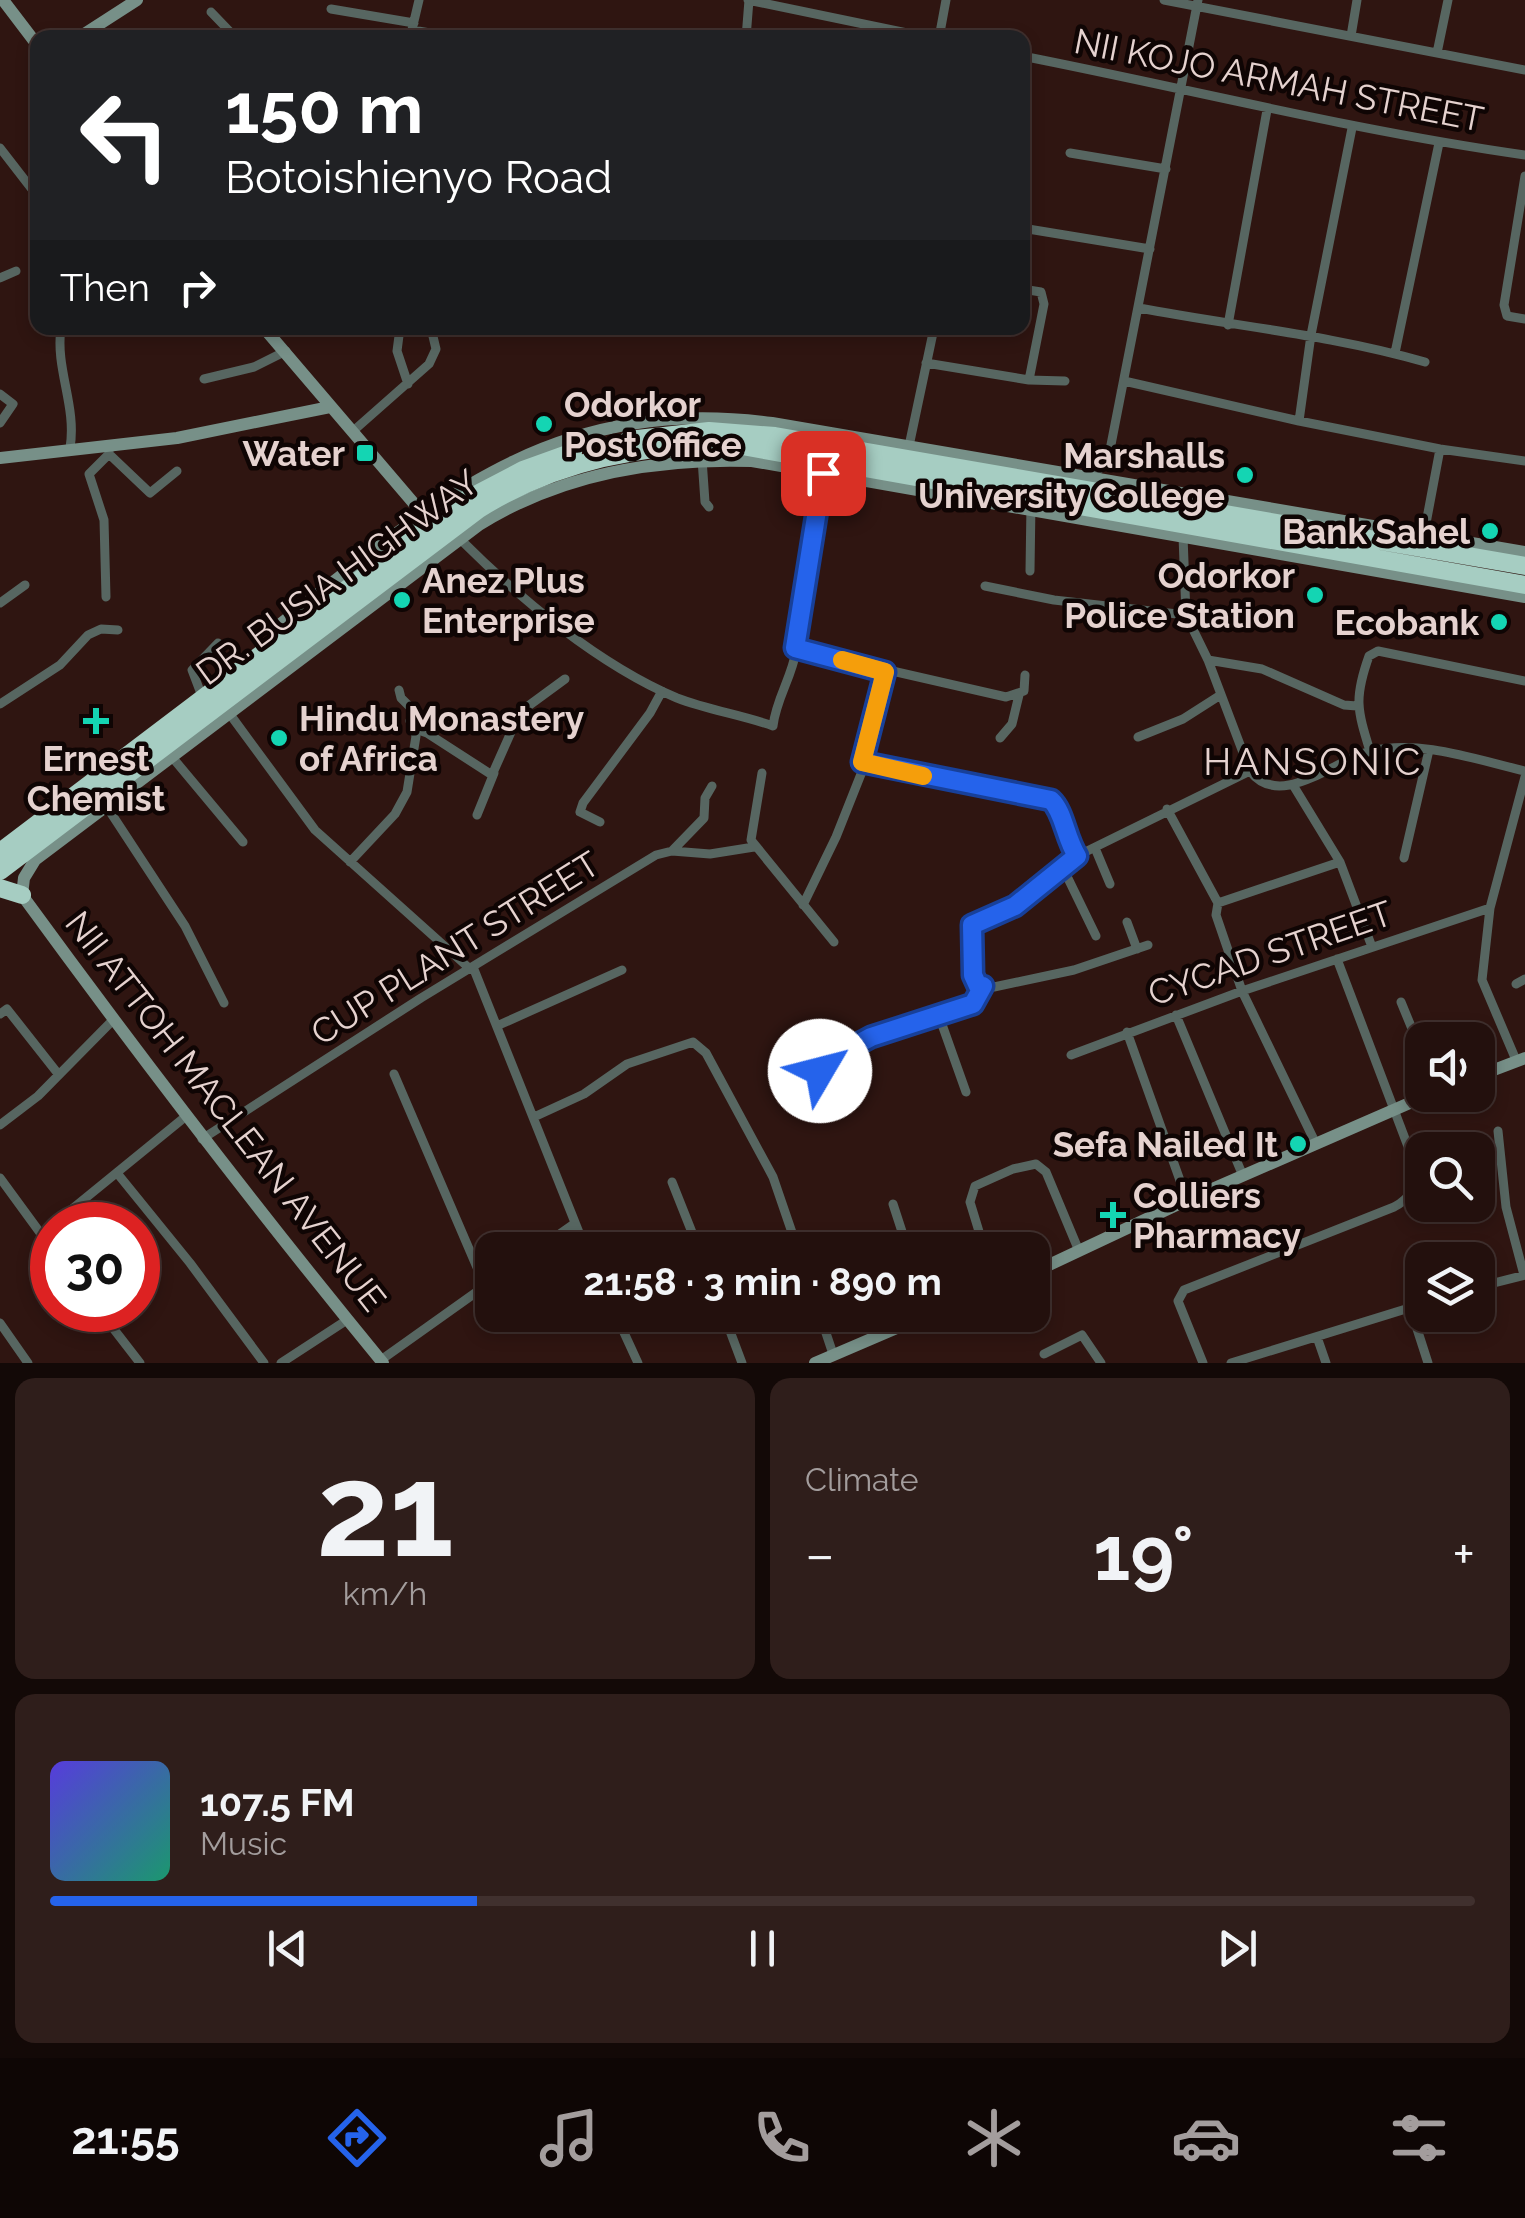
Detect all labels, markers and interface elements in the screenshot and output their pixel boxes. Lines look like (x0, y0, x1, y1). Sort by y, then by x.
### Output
street label: NII KOJO ARMAH STREET (1071, 20, 1487, 140)
text: 150 m (225, 67, 423, 149)
icon: left (60, 70, 190, 200)
text: Botoishienyo Road (225, 151, 612, 204)
icon: right (170, 260, 225, 315)
text: Then (60, 265, 150, 310)
place label: Odorkor Post Office (564, 384, 742, 465)
marker: Odorkor Post Office (533, 413, 555, 435)
pin (781, 431, 866, 516)
place label: Water (243, 433, 345, 474)
place label: Marshalls University College (918, 435, 1225, 516)
marker: Water (354, 442, 376, 464)
icon: arrive (796, 446, 851, 501)
street label: DR. BUSIA HIGHWAY (188, 461, 486, 693)
marker: Marshalls University College (1234, 464, 1256, 486)
place label: Bank Sahel (1282, 511, 1471, 552)
marker: Bank Sahel (1479, 520, 1501, 542)
place label: Odorkor Police Station (1064, 555, 1295, 636)
place label: Anez Plus Enterprise (422, 560, 595, 641)
marker: Odorkor Police Station (1304, 584, 1326, 606)
marker: Anez Plus Enterprise (391, 589, 413, 611)
place label: Ecobank (1335, 602, 1479, 643)
marker: Ecobank (1488, 611, 1510, 633)
place label: Hindu Monastery of Africa (299, 698, 584, 779)
marker: Ernest Chemist (85, 710, 107, 732)
marker: Hindu Monastery of Africa (268, 727, 290, 749)
place label: Ernest Chemist (27, 738, 166, 819)
district label: HANSONIC (1203, 739, 1423, 784)
street label: CUP PLANT STREET (303, 843, 607, 1053)
street label: CYCAD STREET (1143, 892, 1397, 1014)
street label: NII ATTOH MACLEAN AVENUE (57, 903, 395, 1319)
position arrow (768, 1019, 872, 1123)
map controls (1405, 1022, 1495, 1332)
button: sound (1405, 1022, 1495, 1112)
place label: Sefa Nailed It (1053, 1124, 1279, 1165)
button: search (1405, 1132, 1495, 1222)
marker: Sefa Nailed It (1287, 1133, 1309, 1155)
place label: Colliers Pharmacy (1133, 1175, 1301, 1256)
speed limit sign: 30 (30, 1202, 160, 1332)
marker: Colliers Pharmacy (1102, 1204, 1124, 1226)
button: layers (1405, 1242, 1495, 1332)
text: 21:58 · 3 min · 890 m (583, 1259, 942, 1304)
text: 21 (316, 1434, 454, 1586)
text: Climate (805, 1461, 919, 1498)
text: 19° (1093, 1509, 1194, 1598)
text: − (805, 1522, 835, 1587)
text: + (1452, 1522, 1475, 1587)
text: km/h (343, 1575, 427, 1612)
text: 107.5 FM (200, 1780, 355, 1825)
text: Music (200, 1825, 287, 1862)
icon: previous (260, 1921, 315, 1976)
icon: pause (735, 1921, 790, 1976)
icon: next (1210, 1921, 1265, 1976)
icon: directions (322, 2103, 392, 2173)
icon: music (534, 2103, 604, 2173)
icon: phone (747, 2103, 817, 2173)
icon: climate (959, 2103, 1029, 2173)
icon: car (1171, 2103, 1241, 2173)
icon: filters (1384, 2103, 1454, 2173)
text: 21:55 (71, 2112, 180, 2165)

